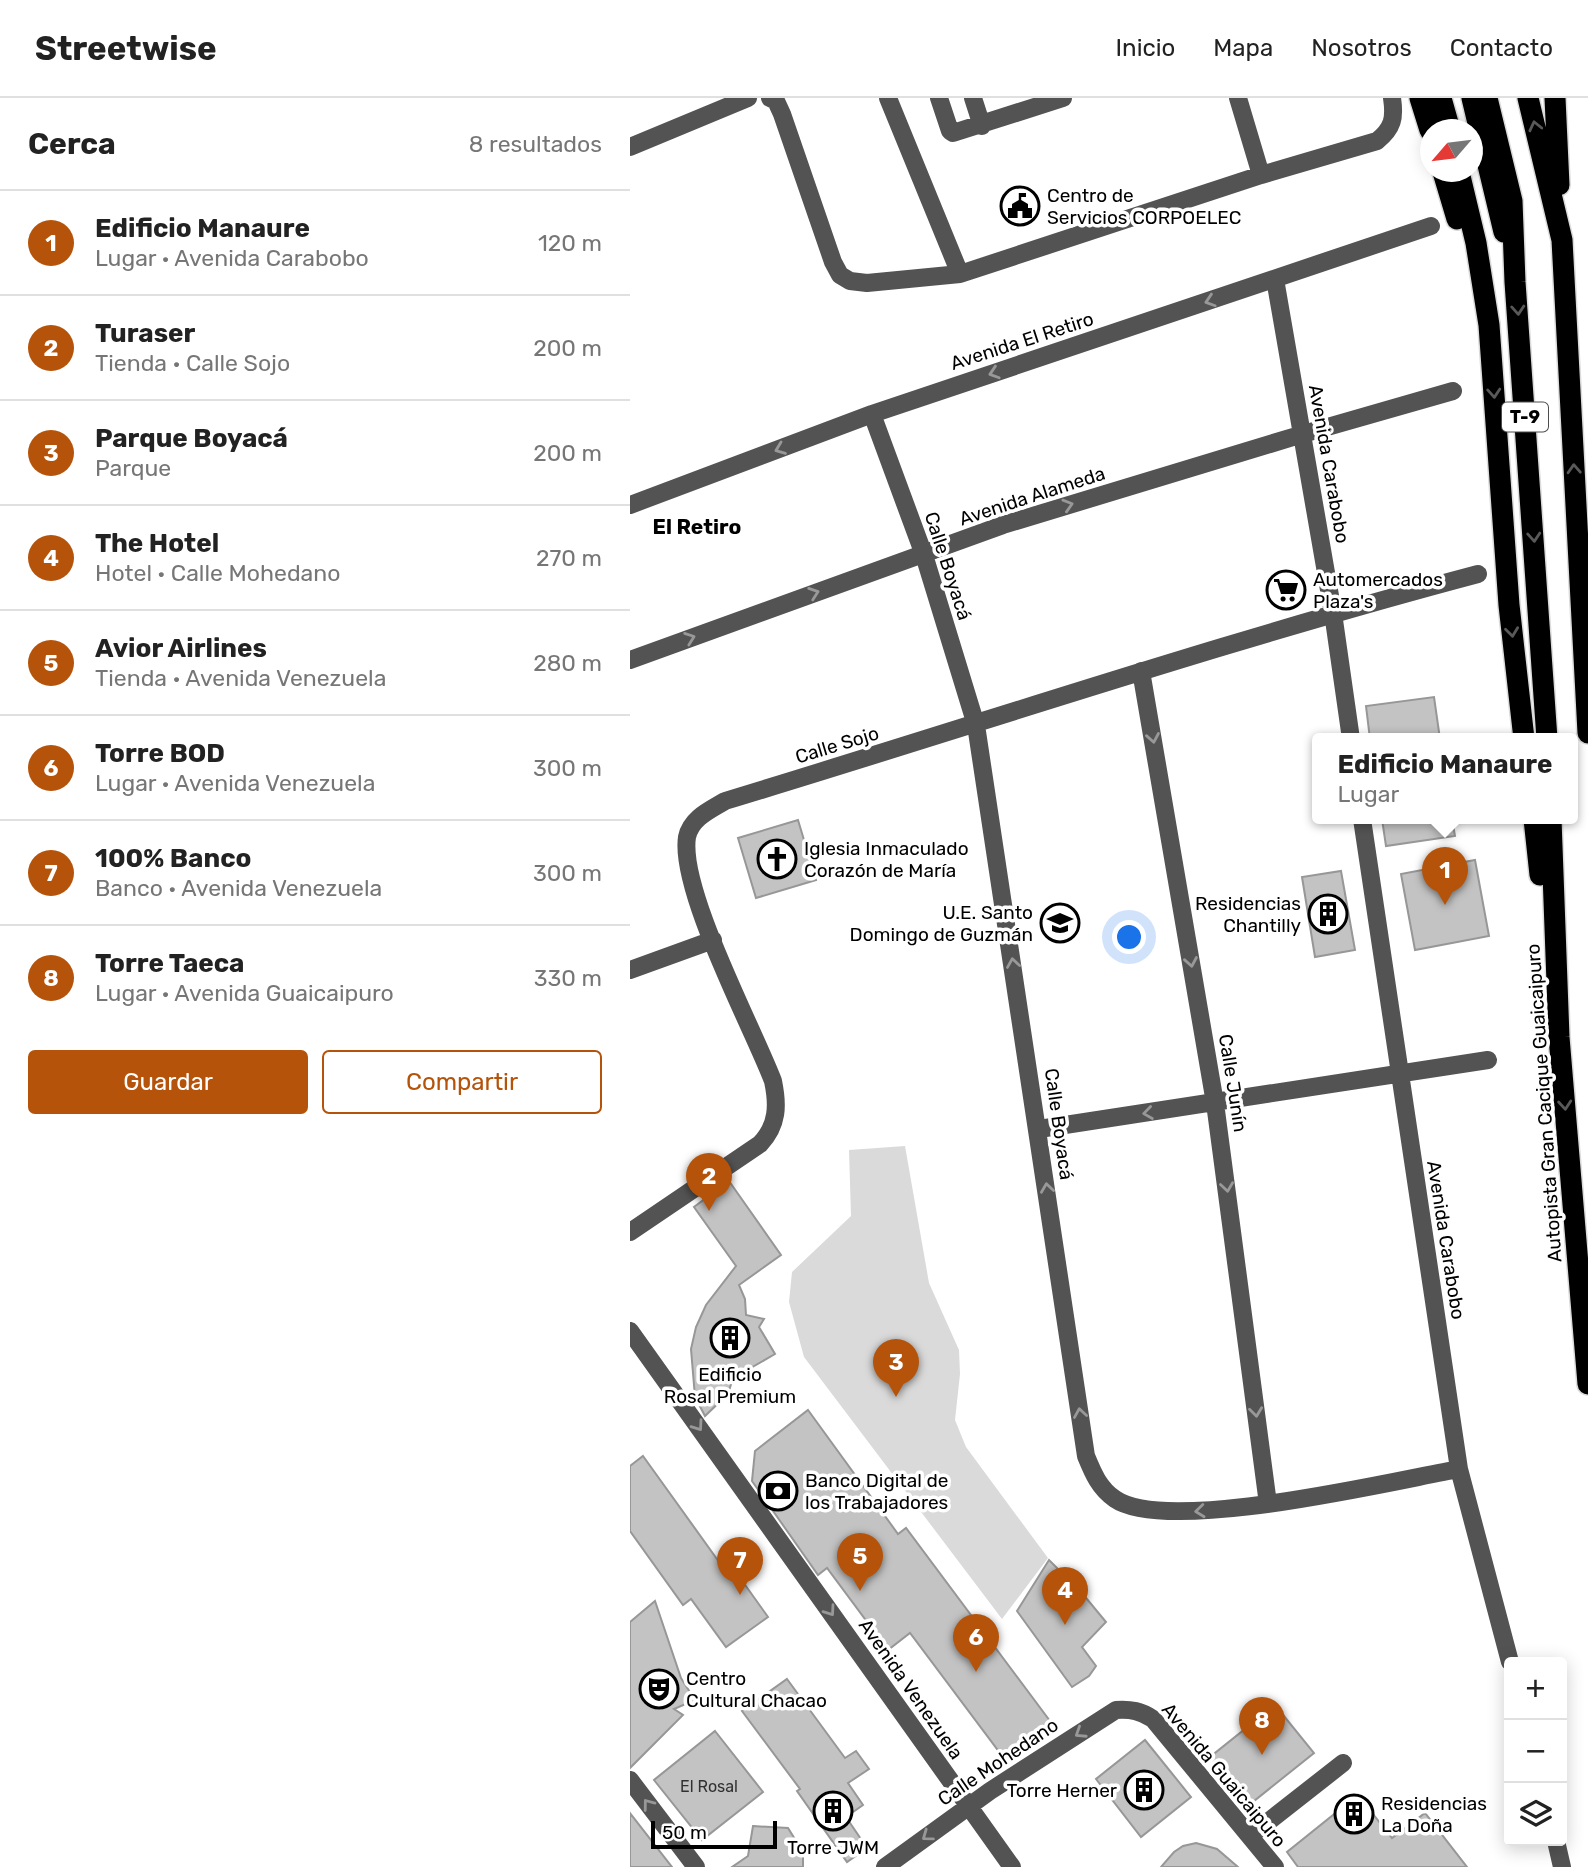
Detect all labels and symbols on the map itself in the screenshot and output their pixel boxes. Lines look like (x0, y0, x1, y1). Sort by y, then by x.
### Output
north arrow (1420, 119, 1483, 182)
one-way arrow (1529, 120, 1543, 132)
place label: Centro de Servicios CORPOELEC (1047, 184, 1241, 229)
public building icon: Centro de Servicios CORPOELEC (999, 185, 1041, 227)
one-way arrow (1204, 293, 1217, 307)
one-way arrow (1510, 305, 1525, 316)
street label: Avenida El Retiro (948, 307, 1096, 375)
one-way arrow (989, 365, 1001, 379)
street label: Avenida Carabobo (1304, 383, 1354, 545)
one-way arrow (1486, 388, 1501, 399)
road number: T-9 (1502, 402, 1548, 432)
one-way arrow (774, 440, 786, 454)
street label: Avenida Alameda (956, 462, 1108, 530)
one-way arrow (1567, 463, 1582, 474)
one-way arrow (1062, 499, 1074, 514)
street label: Calle Boyacá (920, 509, 976, 623)
district label: El Retiro (653, 514, 741, 539)
one-way arrow (1526, 532, 1541, 543)
place label: Automercados Plaza's (1313, 568, 1443, 613)
supermarket icon: Automercados Plaza's (1265, 569, 1307, 611)
one-way arrow (808, 588, 820, 602)
one-way arrow (1505, 627, 1520, 638)
one-way arrow (684, 632, 696, 646)
street label: Calle Sojo (792, 721, 882, 769)
one-way arrow (1145, 732, 1160, 744)
place label: Iglesia Inmaculado Corazón de María (804, 837, 969, 882)
church icon: Iglesia Inmaculado Corazón de María (756, 838, 798, 880)
pin: 1 (1422, 847, 1468, 905)
place label: Residencias Chantilly (1195, 892, 1301, 937)
building icon: Residencias Chantilly (1307, 893, 1349, 935)
place label: U.E. Santo Domingo de Guzmán (850, 901, 1033, 946)
school or university icon: U.E. Santo Domingo de Guzmán (1039, 902, 1081, 944)
your location (1112, 920, 1146, 954)
street label: Autopista Gran Cacique Guaicaipuro (1521, 943, 1567, 1263)
one-way arrow (1183, 956, 1198, 968)
one-way arrow (1006, 957, 1021, 969)
street label: Calle Junín (1214, 1032, 1252, 1134)
street label: Calle Boyacá (1040, 1067, 1078, 1181)
one-way arrow (1557, 1100, 1572, 1111)
one-way arrow (1142, 1105, 1154, 1120)
pin: 2 (686, 1153, 732, 1211)
street label: Avenida Carabobo (1422, 1159, 1470, 1321)
one-way arrow (1219, 1181, 1234, 1193)
one-way arrow (1040, 1182, 1055, 1194)
building icon: Edificio Rosal Premium (709, 1317, 751, 1359)
pin: 3 (873, 1339, 919, 1397)
place label: Edificio Rosal Premium (664, 1363, 796, 1408)
one-way arrow (1073, 1407, 1088, 1419)
one-way arrow (1249, 1407, 1264, 1418)
one-way arrow (690, 1418, 702, 1431)
place label: Banco Digital de los Trabajadores (805, 1469, 949, 1514)
bank icon: Banco Digital de los Trabajadores (757, 1470, 799, 1512)
one-way arrow (1194, 1503, 1205, 1518)
pin: 5 (837, 1533, 883, 1591)
pin: 7 (717, 1537, 763, 1595)
pin: 4 (1042, 1567, 1088, 1625)
one-way arrow (822, 1603, 834, 1616)
street label: Avenida Venezuela (854, 1614, 968, 1764)
pin: 6 (953, 1614, 999, 1672)
place label: Centro Cultural Chacao (686, 1667, 827, 1712)
theatre icon: Centro Cultural Chacao (638, 1668, 680, 1710)
pin: 8 (1239, 1697, 1285, 1755)
street label: Avenida Guaicaipuro (1157, 1698, 1291, 1852)
street label: Calle Mohedano (933, 1713, 1063, 1811)
one-way arrow (1074, 1725, 1087, 1738)
building icon: Torre Herner (1123, 1769, 1165, 1811)
house number: El Rosal (680, 1777, 738, 1796)
place label: Torre Herner (1007, 1779, 1118, 1802)
building icon: Torre JWM (812, 1790, 854, 1832)
place label: Residencias La Doña (1381, 1792, 1487, 1837)
building icon: Residencias La Doña (1333, 1793, 1375, 1835)
one-way arrow (644, 1799, 657, 1811)
scale bar (651, 1818, 777, 1850)
one-way arrow (922, 1828, 935, 1841)
place label: Torre JWM (787, 1836, 879, 1859)

